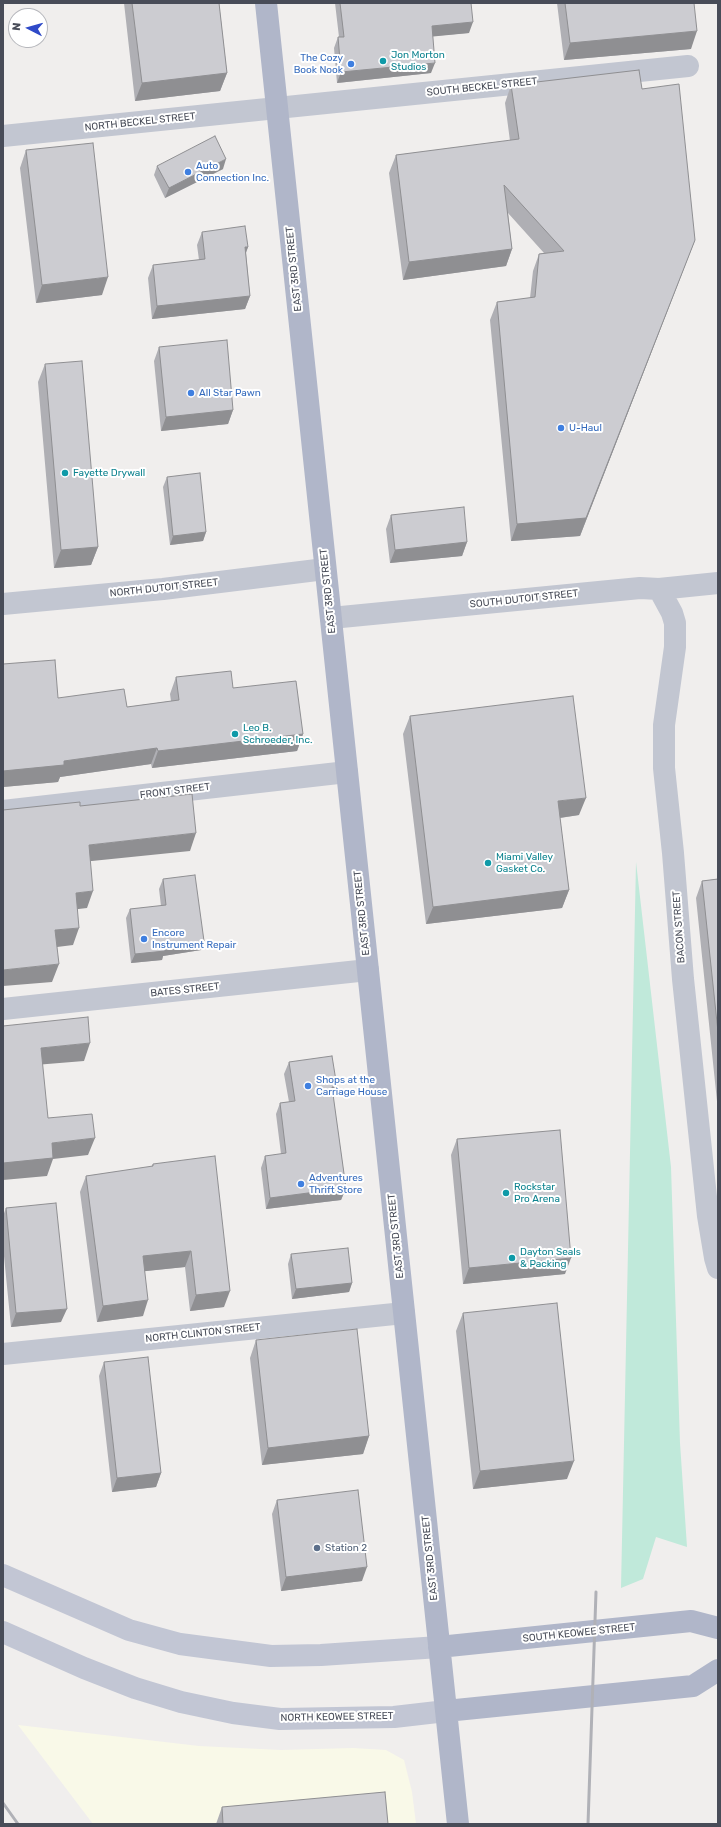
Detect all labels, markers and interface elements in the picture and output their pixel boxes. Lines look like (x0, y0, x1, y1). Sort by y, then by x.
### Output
north arrow (8, 8, 48, 48)
text: N (10, 22, 23, 31)
place label: Jon Morton Studios (391, 49, 445, 72)
place label: The Cozy Book Nook (294, 52, 343, 76)
marker: Jon Morton Studios (378, 56, 388, 66)
marker: The Cozy Book Nook (346, 59, 356, 69)
street label: SOUTH BECKEL STREET (426, 75, 538, 99)
street label: NORTH BECKEL STREET (84, 110, 196, 134)
place label: Auto Connection Inc. (196, 160, 269, 184)
marker: Auto Connection Inc. (183, 167, 193, 177)
street label: EAST 3RD STREET (284, 226, 304, 312)
place label: All Star Pawn (199, 387, 261, 399)
marker: All Star Pawn (186, 388, 196, 398)
place label: U-Haul (569, 422, 602, 434)
marker: U-Haul (556, 423, 566, 433)
place label: Fayette Drywall (73, 467, 145, 479)
marker: Fayette Drywall (60, 468, 70, 478)
street label: EAST 3RD STREET (318, 548, 338, 634)
street label: NORTH DUTOIT STREET (109, 576, 219, 600)
street label: SOUTH DUTOIT STREET (469, 587, 579, 611)
place label: Leo B. Schroeder, Inc. (243, 722, 312, 746)
marker: Leo B. Schroeder, Inc. (230, 729, 240, 739)
street label: FRONT STREET (139, 781, 211, 801)
place label: Miami Valley Gasket Co. (496, 851, 553, 874)
marker: Miami Valley Gasket Co. (483, 858, 493, 868)
street label: EAST 3RD STREET (352, 870, 372, 956)
street label: BACON STREET (670, 890, 688, 964)
place label: Encore Instrument Repair (152, 927, 236, 950)
marker: Encore Instrument Repair (139, 934, 149, 944)
street label: BATES STREET (150, 980, 220, 1000)
place label: Shops at the Carriage House (316, 1074, 387, 1098)
marker: Shops at the Carriage House (303, 1081, 313, 1091)
place label: Adventures Thrift Store (309, 1172, 363, 1196)
marker: Adventures Thrift Store (296, 1179, 306, 1189)
place label: Rockstar Pro Arena (514, 1181, 560, 1204)
marker: Rockstar Pro Arena (501, 1188, 511, 1198)
street label: EAST 3RD STREET (386, 1193, 406, 1279)
place label: Dayton Seals & Packing (520, 1246, 581, 1270)
marker: Dayton Seals & Packing (507, 1253, 517, 1263)
street label: NORTH CLINTON STREET (145, 1321, 261, 1345)
street label: EAST 3RD STREET (420, 1515, 440, 1601)
place label: Station 2 (325, 1542, 367, 1554)
marker: Station 2 (312, 1543, 322, 1553)
street label: SOUTH KEOWEE STREET (522, 1621, 636, 1645)
street label: NORTH KEOWEE STREET (280, 1710, 394, 1724)

